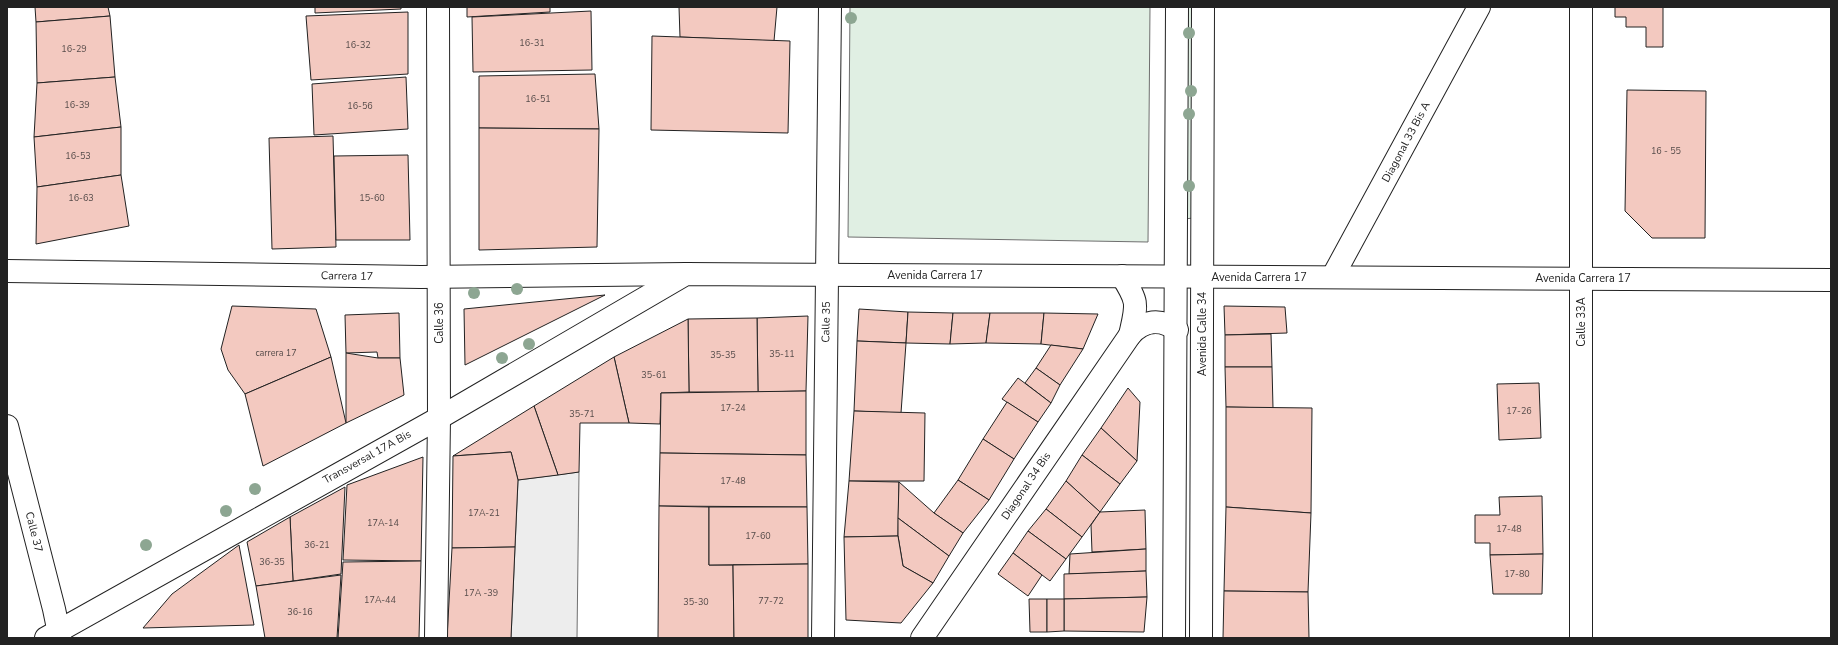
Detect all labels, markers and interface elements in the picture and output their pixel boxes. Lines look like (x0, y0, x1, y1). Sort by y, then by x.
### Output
house number: 16-31 (519, 37, 545, 49)
house number: 16-32 (345, 39, 371, 51)
house number: 16-29 (61, 43, 87, 55)
house number: 16-51 (525, 93, 551, 105)
house number: 16-39 (64, 99, 90, 111)
street label: Diagonal 33 Bis A (1378, 99, 1434, 185)
house number: 16-56 (347, 100, 373, 112)
house number: 16 - 55 (1651, 145, 1681, 157)
house number: 16-53 (65, 150, 91, 162)
house number: 16-63 (68, 192, 94, 204)
house number: 15-60 (359, 192, 385, 204)
street label: Carrera 17 (321, 268, 373, 284)
street label: Avenida Carrera 17 (887, 268, 983, 283)
street label: Avenida Carrera 17 (1211, 270, 1307, 285)
street label: Avenida Carrera 17 (1535, 271, 1631, 286)
street label: Avenida Calle 34 (1195, 291, 1210, 376)
street label: Calle 33A (1574, 297, 1589, 347)
street label: Calle 35 (818, 301, 834, 343)
street label: Calle 36 (432, 302, 447, 344)
house number: carrera 17 (255, 347, 297, 359)
house number: 35-11 (769, 348, 795, 360)
house number: 35-35 (710, 349, 736, 361)
house number: 35-61 (641, 369, 667, 381)
house number: 17-24 (720, 402, 746, 414)
house number: 17-26 (1506, 405, 1532, 417)
house number: 35-71 (569, 408, 595, 420)
street label: Transversal 17A Bis (320, 426, 414, 488)
street label: Diagonal 34 Bis (998, 449, 1054, 523)
house number: 17-48 (720, 475, 746, 487)
house number: 17A-21 (468, 507, 500, 519)
street label: Calle 37 (22, 510, 46, 554)
house number: 17A-14 (367, 517, 399, 529)
house number: 17-48 (1496, 523, 1522, 535)
house number: 17-60 (745, 530, 771, 542)
house number: 36-21 (304, 539, 330, 551)
house number: 36-35 (259, 556, 285, 568)
house number: 17-80 (1504, 568, 1530, 580)
house number: 17A -39 (464, 587, 498, 599)
house number: 17A-44 (364, 594, 396, 606)
house number: 77-72 (758, 595, 784, 607)
house number: 35-30 (683, 596, 709, 608)
house number: 36-16 (287, 606, 313, 618)

